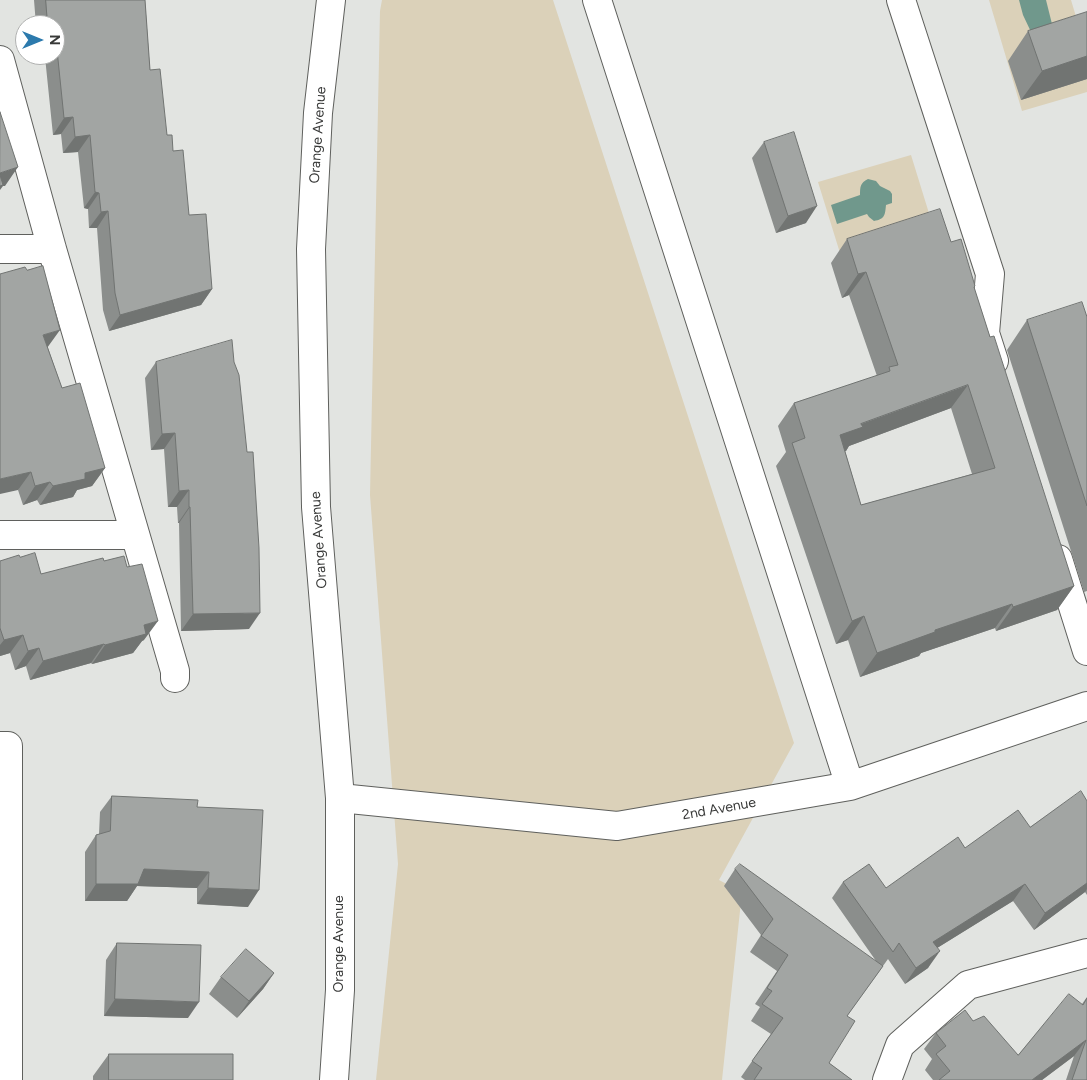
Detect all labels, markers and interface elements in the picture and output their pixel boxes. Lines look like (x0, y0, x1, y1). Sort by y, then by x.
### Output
north arrow (15, 15, 65, 65)
text: N (46, 35, 63, 45)
street label: Orange Avenue (306, 86, 330, 184)
street label: Orange Avenue (307, 491, 331, 589)
street label: 2nd Avenue (681, 794, 757, 824)
street label: Orange Avenue (331, 895, 347, 993)

